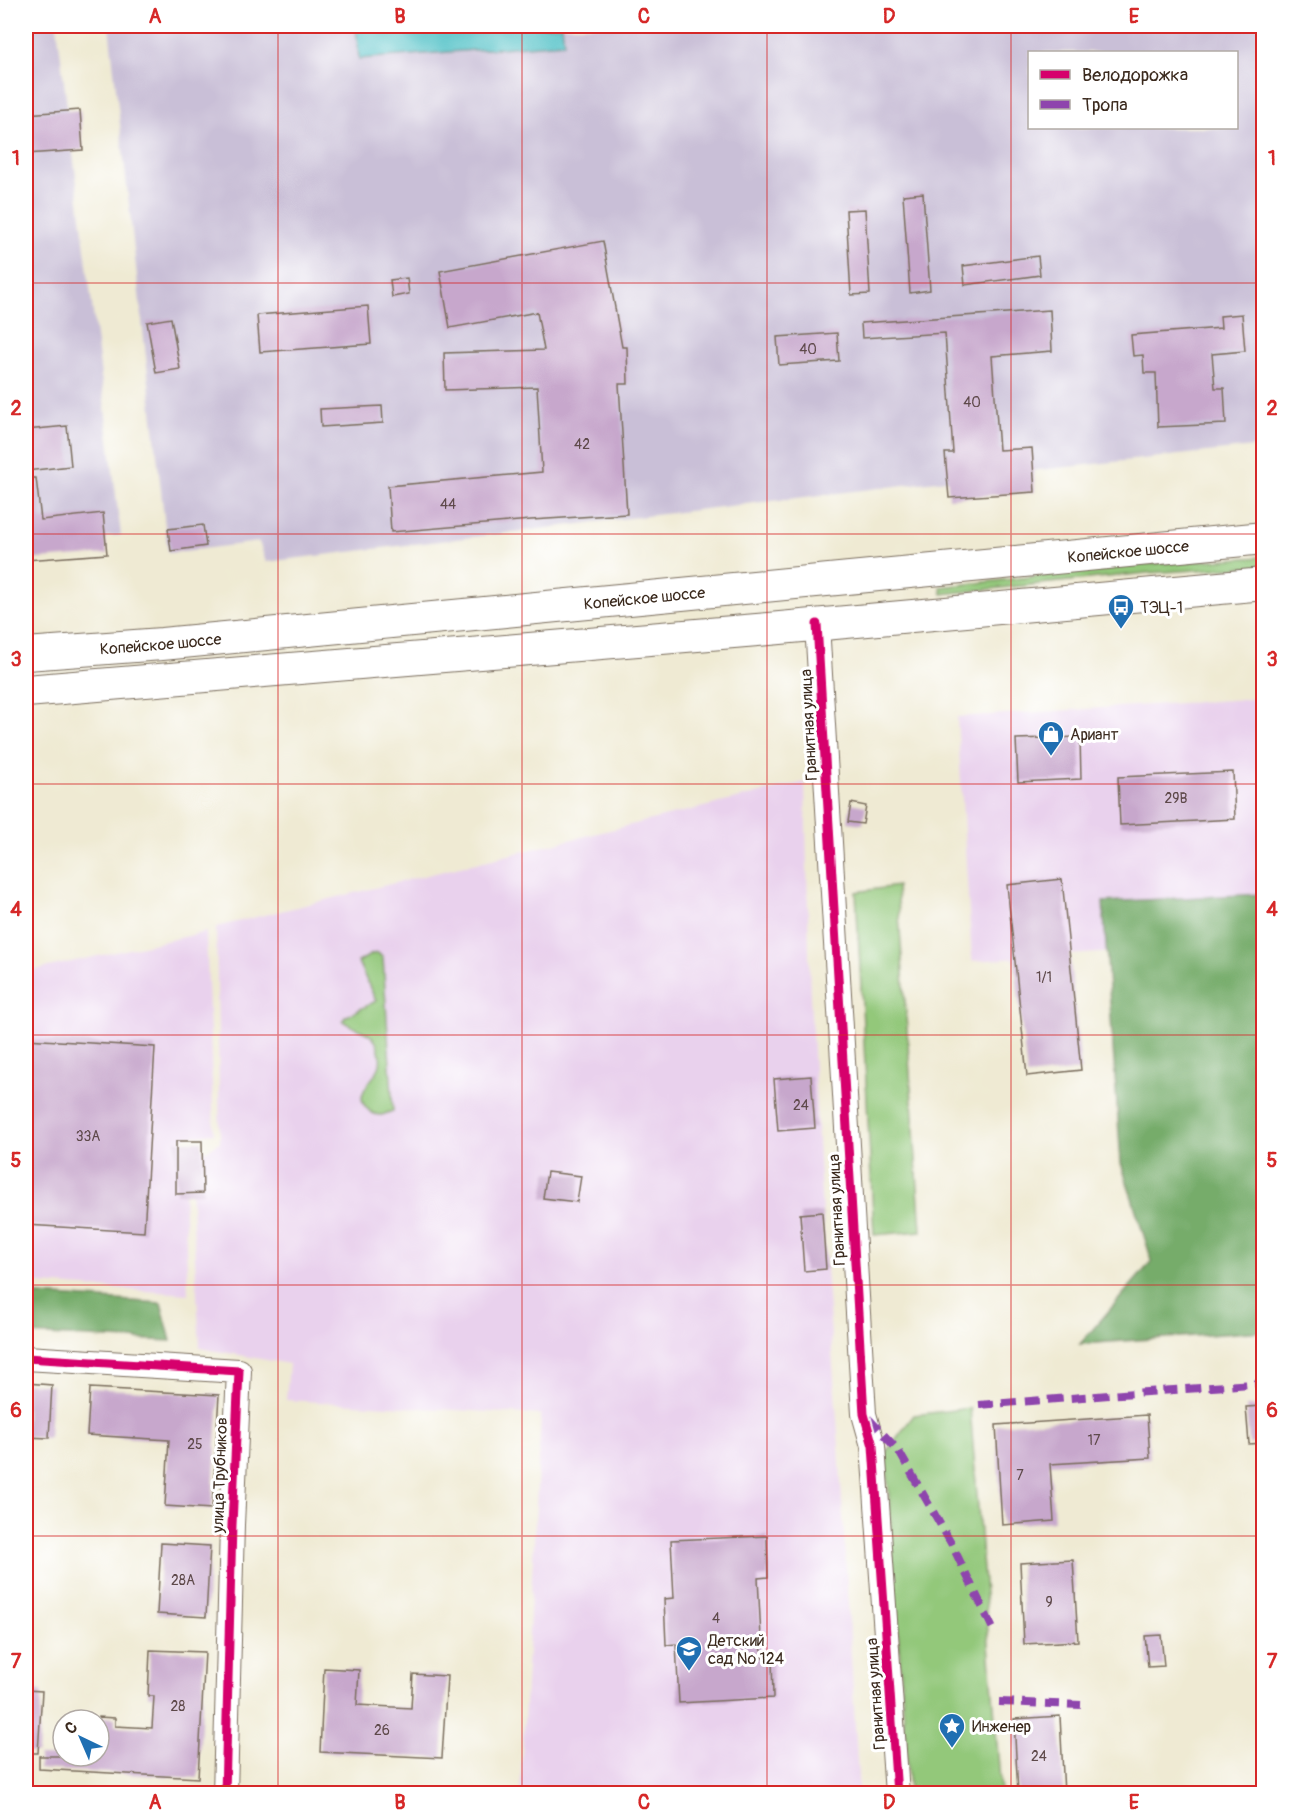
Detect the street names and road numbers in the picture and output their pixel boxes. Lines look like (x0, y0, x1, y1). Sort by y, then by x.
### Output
street label: Копейское шоссе (1067, 536, 1190, 568)
street label: Копейское шоссе (583, 583, 706, 614)
street label: Копейское шоссе (99, 629, 223, 660)
street label: Гранитная улица (796, 668, 822, 781)
street label: Гранитная улица (824, 1153, 850, 1266)
street label: улица Трубников (208, 1417, 232, 1534)
street label: Гранитная улица (862, 1637, 890, 1751)

